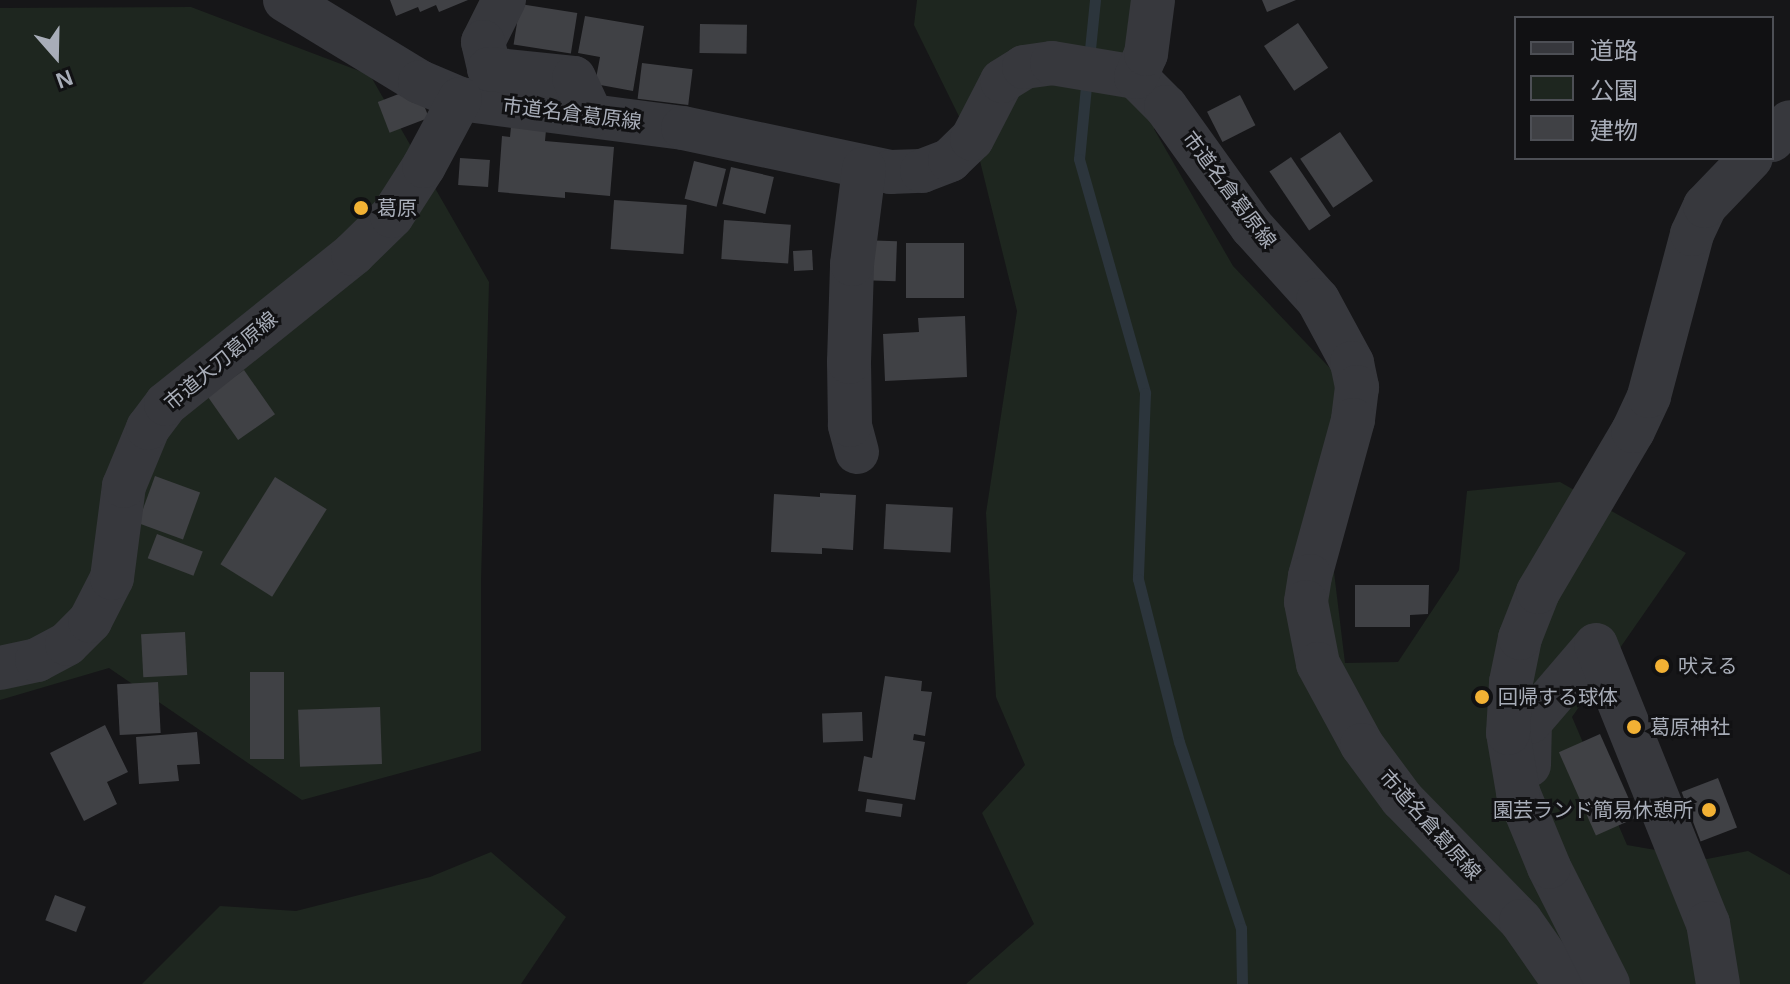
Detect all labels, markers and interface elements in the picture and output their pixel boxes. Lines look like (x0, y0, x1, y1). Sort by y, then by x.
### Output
north arrow (16, 16, 96, 96)
legend (1514, 16, 1774, 160)
text: 道路 (1590, 37, 1638, 64)
text: N (53, 65, 76, 93)
text: 公園 (1590, 77, 1638, 104)
street label: 市道名倉葛原線 (501, 94, 643, 134)
text: 建物 (1590, 117, 1638, 144)
street label: 市道名倉葛原線 (1177, 127, 1281, 253)
place label: 葛原 (377, 196, 417, 220)
marker: 葛原 (352, 199, 370, 217)
street label: 市道大刀葛原線 (160, 307, 282, 415)
place label: 吠える (1678, 654, 1738, 678)
marker: 吠える (1653, 657, 1671, 675)
place label: 回帰する球体 (1498, 685, 1618, 709)
marker: 回帰する球体 (1473, 688, 1491, 706)
place label: 葛原神社 (1650, 715, 1730, 739)
marker: 葛原神社 (1625, 718, 1643, 736)
street label: 市道名倉葛原線 (1374, 765, 1486, 885)
place label: 園芸ランド簡易休憩所 (1493, 798, 1693, 822)
marker: 園芸ランド簡易休憩所 (1700, 801, 1718, 819)

